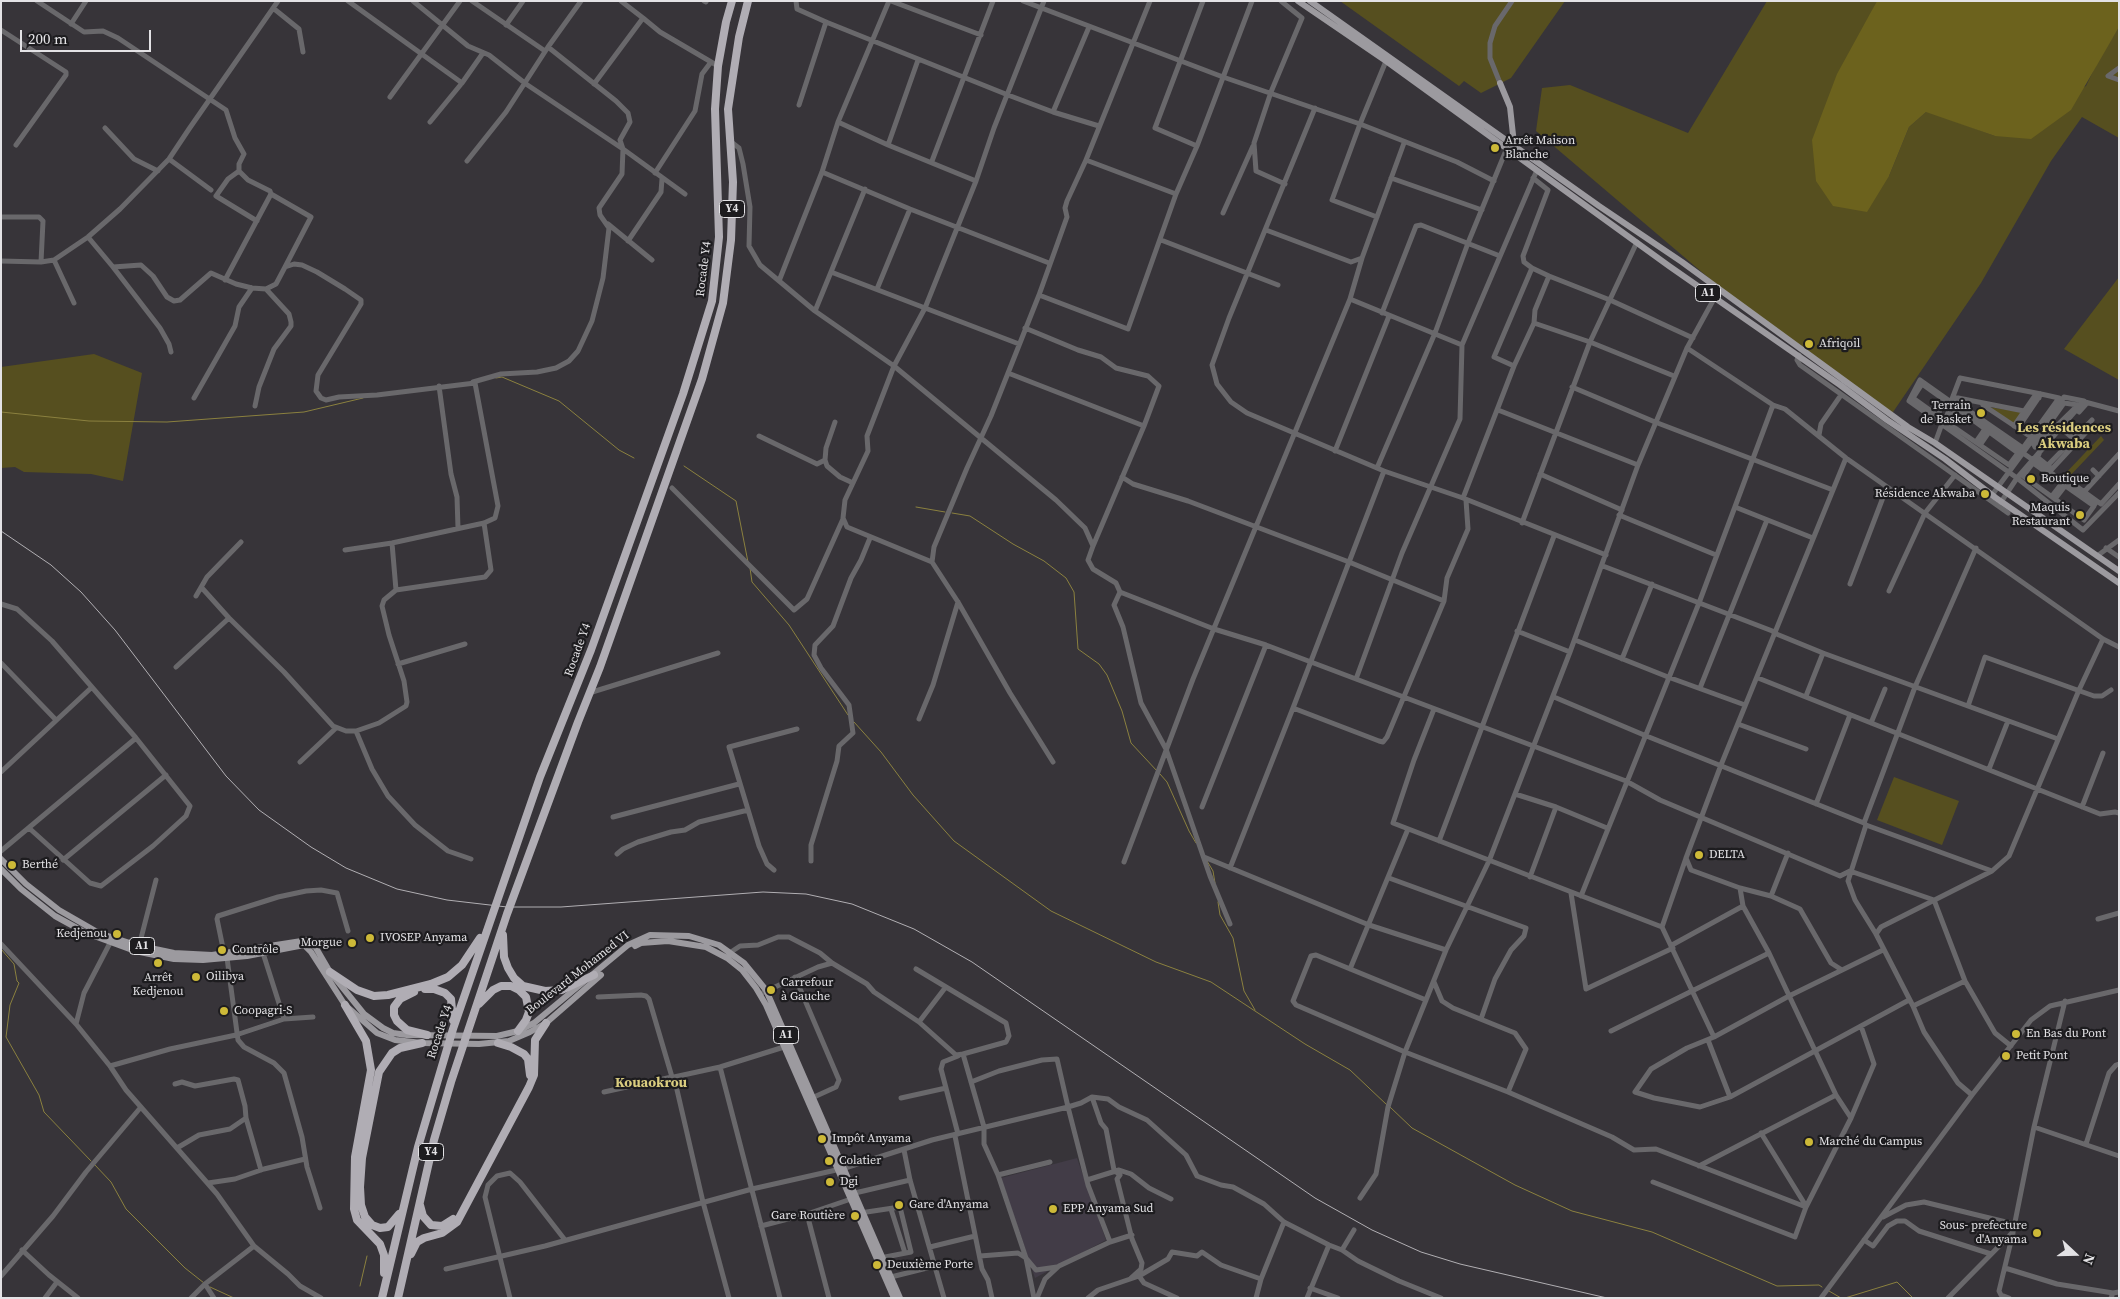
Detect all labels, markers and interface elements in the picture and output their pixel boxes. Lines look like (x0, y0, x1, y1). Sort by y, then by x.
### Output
scale bar (22, 20, 154, 52)
text: 200 m (28, 28, 68, 49)
place label: Arrêt Maison Blanche (1505, 134, 1575, 162)
marker: Arrêt Maison Blanche (1489, 142, 1501, 154)
road number: Y4 (720, 200, 744, 218)
street label: Rocade Y4 (693, 241, 715, 297)
road number: A1 (1696, 284, 1720, 302)
place label: Afriqoil (1819, 337, 1860, 351)
marker: Afriqoil (1803, 338, 1815, 350)
place label: Terrain de Basket (1920, 399, 1971, 427)
marker: Terrain de Basket (1975, 407, 1987, 419)
district label: Les résidences Akwaba (2017, 420, 2111, 452)
place label: Boutique (2041, 472, 2089, 486)
marker: Boutique (2025, 473, 2037, 485)
place label: Résidence Akwaba (1875, 487, 1975, 501)
marker: Résidence Akwaba (1979, 488, 1991, 500)
place label: Maquis Restaurant (2012, 501, 2070, 529)
marker: Maquis Restaurant (2074, 509, 2086, 521)
street label: Rocade Y4 (562, 621, 594, 679)
place label: DELTA (1709, 848, 1745, 862)
marker: DELTA (1693, 849, 1705, 861)
place label: Berthé (22, 858, 58, 872)
marker: Berthé (6, 859, 18, 871)
place label: Kedjenou (56, 927, 107, 941)
marker: Kedjenou (111, 928, 123, 940)
street label: Boulevard Mohamed VI (524, 928, 632, 1018)
place label: IVOSEP Anyama (380, 931, 467, 945)
marker: IVOSEP Anyama (364, 932, 376, 944)
place label: Morgue (301, 936, 342, 950)
marker: Morgue (346, 937, 358, 949)
road number: A1 (130, 938, 154, 954)
place label: Contrôle (232, 943, 278, 957)
marker: Contrôle (216, 944, 228, 956)
marker: Arrêt Kedjenou (152, 957, 164, 969)
place label: Oilibya (206, 970, 244, 984)
place label: Arrêt Kedjenou (133, 971, 183, 999)
marker: Oilibya (190, 971, 202, 983)
place label: Carrefour à Gauche (781, 976, 833, 1004)
marker: Carrefour à Gauche (765, 984, 777, 996)
street label: Rocade Y4 (425, 1003, 455, 1061)
place label: Coopagri-S (234, 1004, 292, 1018)
marker: Coopagri-S (218, 1005, 230, 1017)
road number: A1 (774, 1026, 798, 1044)
place label: En Bas du Pont (2026, 1027, 2106, 1041)
marker: En Bas du Pont (2010, 1028, 2022, 1040)
place label: Petit Pont (2016, 1049, 2068, 1063)
marker: Petit Pont (2000, 1050, 2012, 1062)
district label: Kouaokrou (615, 1075, 687, 1091)
place label: Impôt Anyama (832, 1132, 911, 1146)
marker: Impôt Anyama (816, 1133, 828, 1145)
place label: Marché du Campus (1819, 1135, 1922, 1149)
marker: Marché du Campus (1803, 1136, 1815, 1148)
road number: Y4 (418, 1144, 444, 1160)
place label: Colatier (839, 1154, 881, 1168)
marker: Colatier (823, 1155, 835, 1167)
place label: Dgi (840, 1175, 858, 1189)
marker: Dgi (824, 1176, 836, 1188)
place label: Gare d'Anyama (909, 1198, 989, 1212)
marker: Gare d'Anyama (893, 1199, 905, 1211)
place label: EPP Anyama Sud (1063, 1202, 1153, 1216)
marker: EPP Anyama Sud (1047, 1203, 1059, 1215)
place label: Gare Routière (771, 1209, 845, 1223)
marker: Gare Routière (849, 1210, 861, 1222)
place label: Sous- prefecture d'Anyama (1940, 1219, 2027, 1247)
marker: Sous- prefecture d'Anyama (2031, 1227, 2043, 1239)
north arrow (2050, 1229, 2100, 1279)
text: N (2078, 1251, 2100, 1268)
place label: Deuxième Porte (887, 1258, 973, 1272)
marker: Deuxième Porte (871, 1259, 883, 1271)

